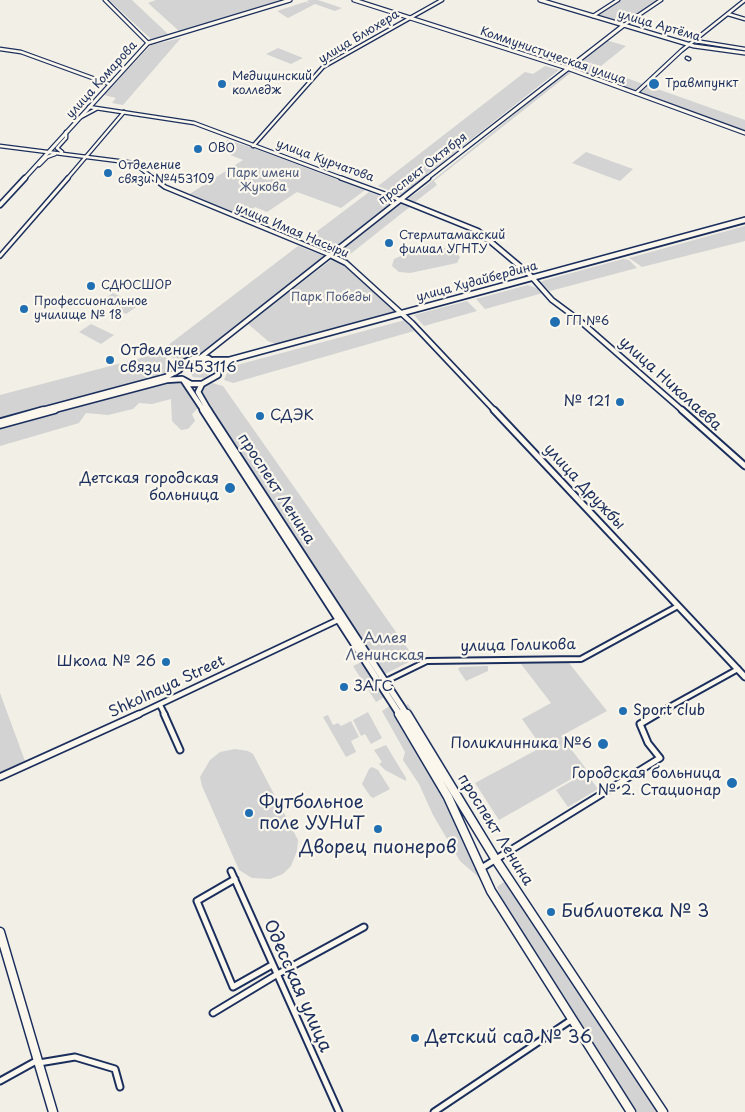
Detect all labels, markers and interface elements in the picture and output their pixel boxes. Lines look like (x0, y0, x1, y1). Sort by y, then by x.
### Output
street label: улица Блюхера (316, 7, 402, 67)
street label: улица Артёма (616, 7, 702, 45)
street label: Коммунистическая улица (478, 24, 628, 88)
street label: улица Комарова (64, 38, 140, 122)
place label: Медицинский колледж (232, 70, 312, 98)
marker: Травмпункт (647, 77, 661, 91)
place label: Травмпункт (665, 77, 738, 91)
marker: Медицинский колледж (216, 78, 228, 90)
street label: проспект Октября (376, 130, 470, 208)
street label: улица Курчатова (274, 137, 376, 185)
place label: ОВО (208, 142, 235, 156)
marker: ОВО (192, 143, 204, 155)
place label: Отделение связи №453109 (118, 159, 214, 187)
marker: Отделение связи №453109 (102, 167, 114, 179)
park label: Парк имени Жукова (227, 167, 299, 195)
street label: улица Имая Насыри (233, 201, 351, 261)
place label: Стерлитамакский филиал УГНТУ (399, 229, 505, 257)
marker: Стерлитамакский филиал УГНТУ (383, 237, 395, 249)
street label: улица Худайбердина (415, 259, 539, 305)
place label: СДЮСШОР (101, 279, 172, 293)
marker: СДЮСШОР (85, 280, 97, 292)
park label: Парк Победы (291, 291, 371, 305)
place label: Профессиональное училище № 18 (34, 295, 148, 323)
marker: Профессиональное училище № 18 (18, 303, 30, 315)
marker: ГП №6 (548, 315, 562, 329)
place label: ГП №6 (566, 315, 609, 329)
street label: улица Николаева (615, 333, 725, 435)
place label: Отделение связи №453116 (120, 342, 236, 377)
marker: Отделение связи №453116 (104, 354, 116, 366)
place label: № 121 (564, 393, 610, 411)
marker: № 121 (614, 396, 626, 408)
place label: СДЭК (270, 407, 314, 425)
marker: СДЭК (254, 410, 266, 422)
street label: проспект Ленина (234, 430, 318, 548)
street label: улица Дружбы (540, 440, 628, 534)
place label: Детская городская больница (80, 470, 219, 505)
marker: Детская городская больница (223, 481, 237, 495)
park label: Аллея Ленинская (346, 630, 424, 665)
street label: улица Голикова (460, 636, 576, 656)
street label: Shkolnaya Street (106, 652, 228, 722)
place label: Школа № 26 (57, 653, 156, 671)
marker: Школа № 26 (160, 656, 172, 668)
place label: ЗАГС (354, 678, 393, 696)
marker: ЗАГС (338, 681, 350, 693)
place label: Sport club (633, 702, 705, 720)
marker: Sport club (617, 705, 629, 717)
place label: Поликлинника №6 (451, 735, 592, 753)
marker: Поликлинника №6 (596, 737, 610, 751)
place label: Городская больница № 2. Стационар (572, 765, 721, 800)
street label: проспект Ленина (453, 771, 537, 889)
marker: Городская больница № 2. Стационар (725, 776, 739, 790)
place label: Футбольное поле УУНиТ (259, 792, 365, 834)
marker: Футбольное поле УУНиТ (243, 807, 255, 819)
marker: Дворец пионеров (372, 823, 384, 835)
place label: Дворец пионеров (299, 837, 457, 859)
place label: Библиотека № 3 (561, 901, 709, 923)
marker: Библиотека № 3 (545, 906, 557, 918)
street label: Одесская улица (258, 916, 336, 1056)
place label: Детский сад № 36 (425, 1027, 592, 1049)
marker: Детский сад № 36 (409, 1032, 421, 1044)

